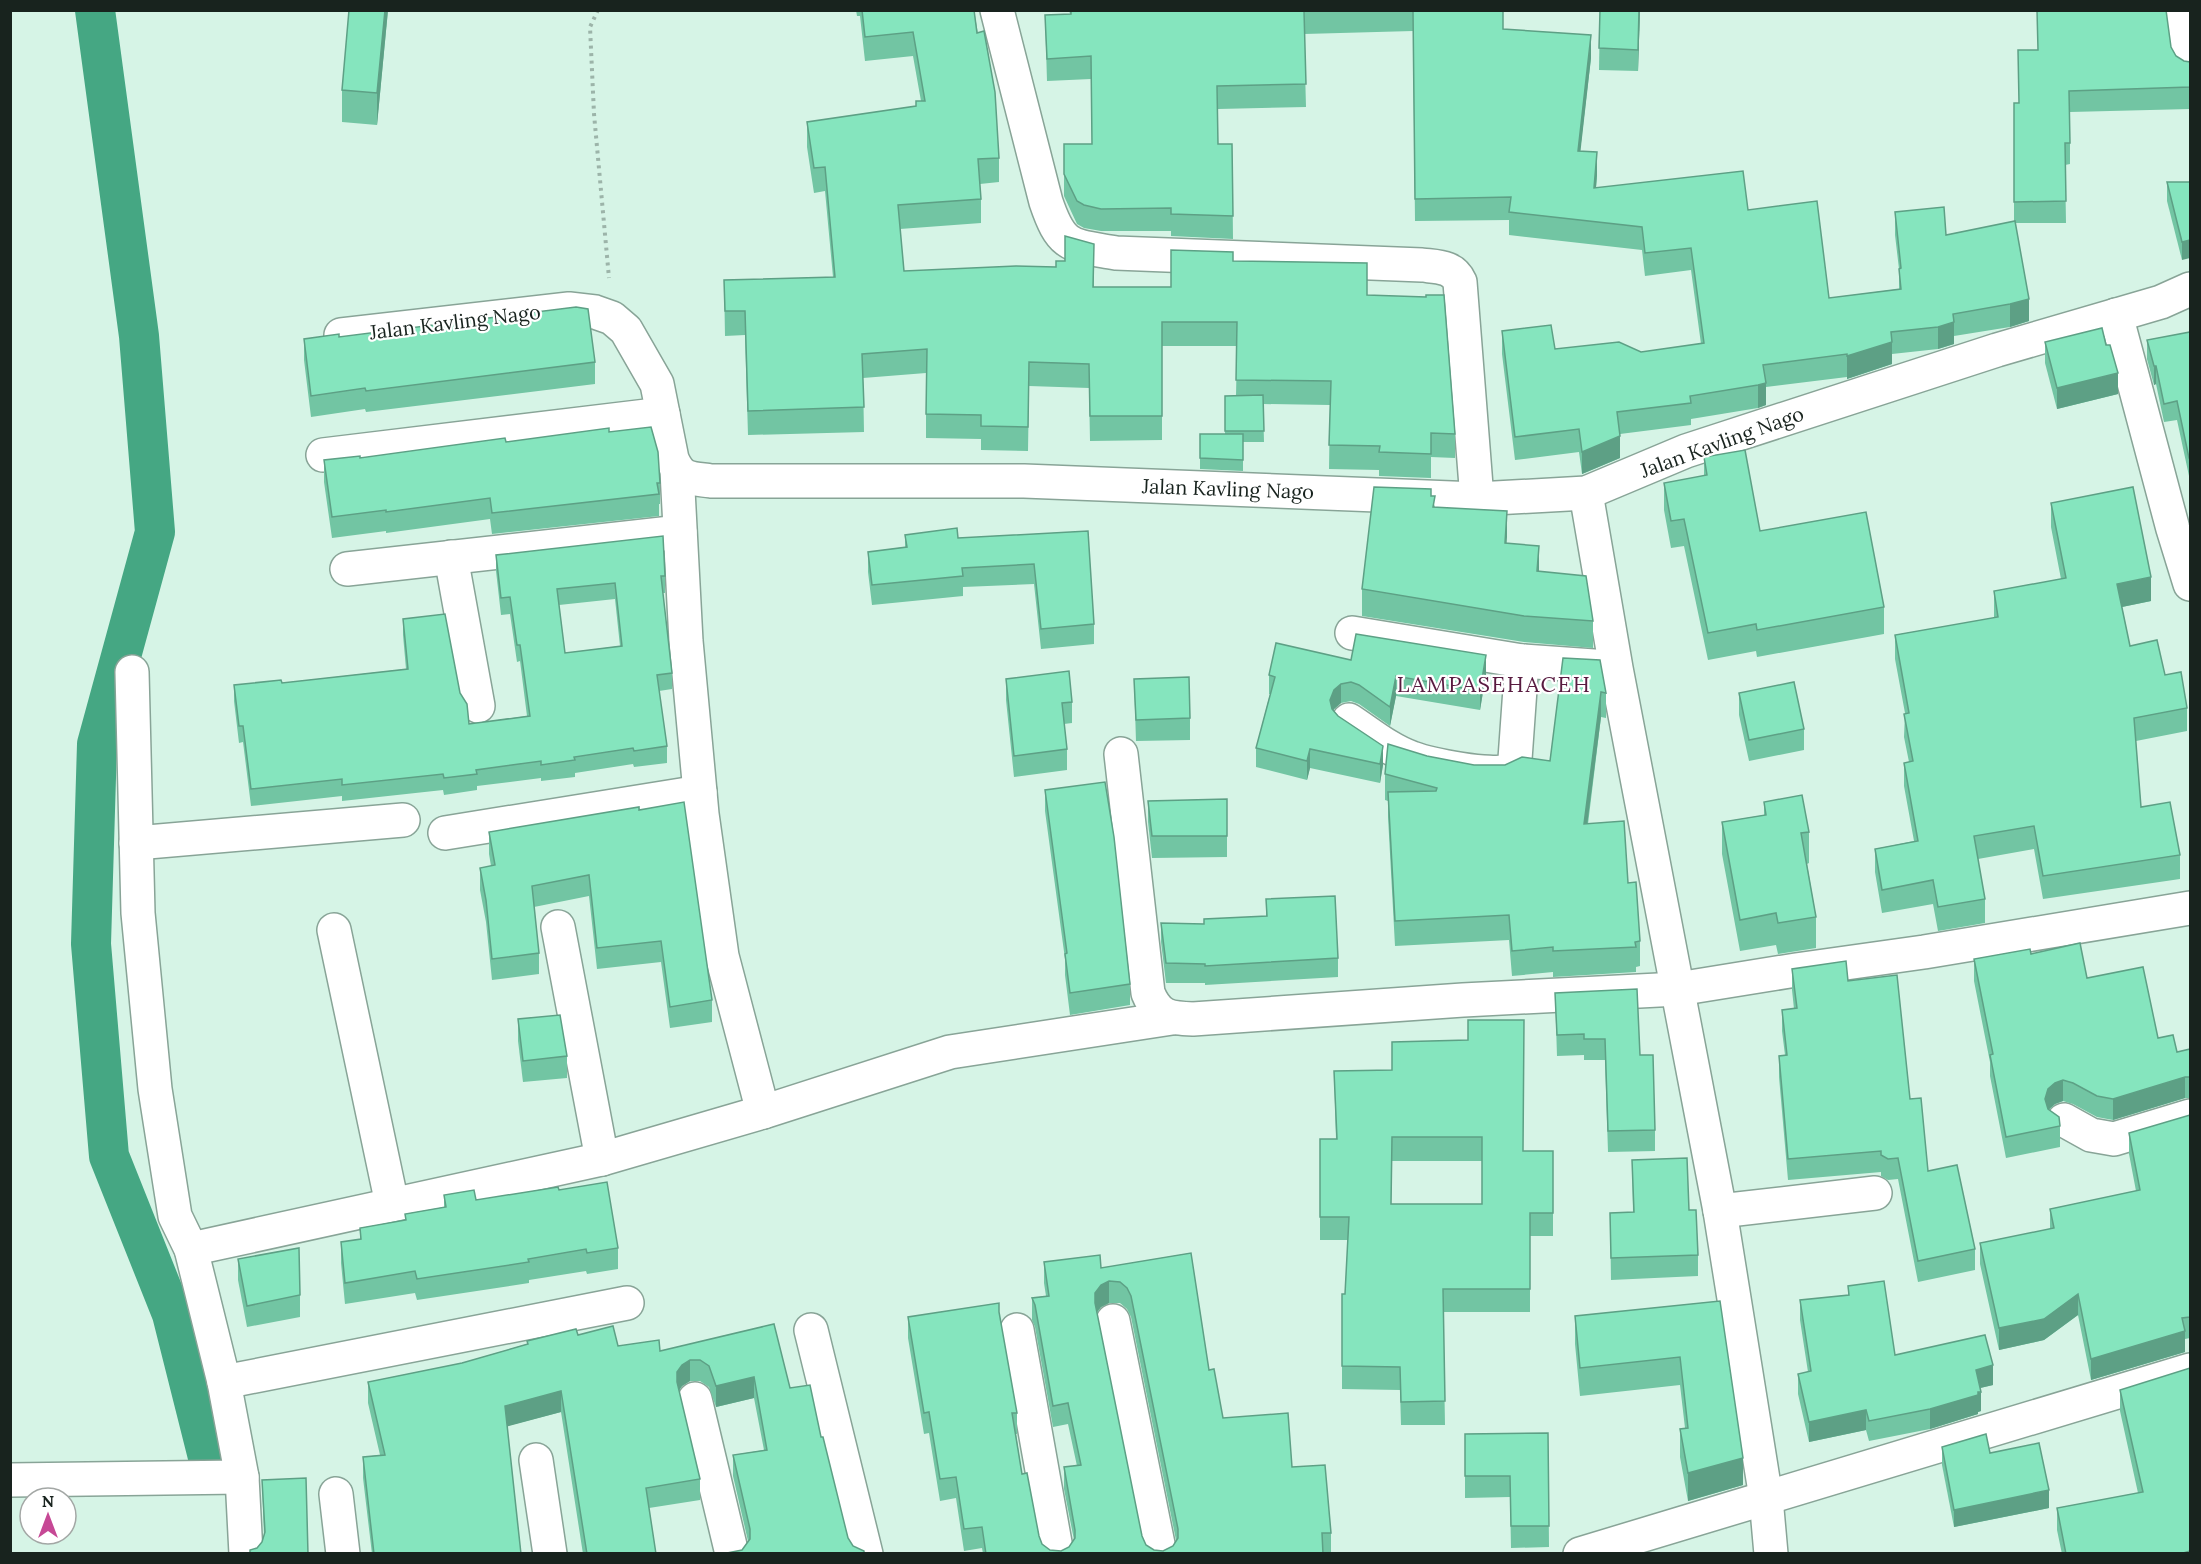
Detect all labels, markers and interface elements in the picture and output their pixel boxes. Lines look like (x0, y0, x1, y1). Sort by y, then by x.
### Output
street label: Jalan Kavling Nago (367, 299, 542, 345)
street label: Jalan Kavling Nago (1636, 400, 1807, 483)
street label: Jalan Kavling Nago (1141, 473, 1314, 504)
district label: LAMPASEHACEH (1397, 670, 1591, 698)
north arrow (18, 1486, 78, 1546)
text: N (42, 1491, 54, 1511)

